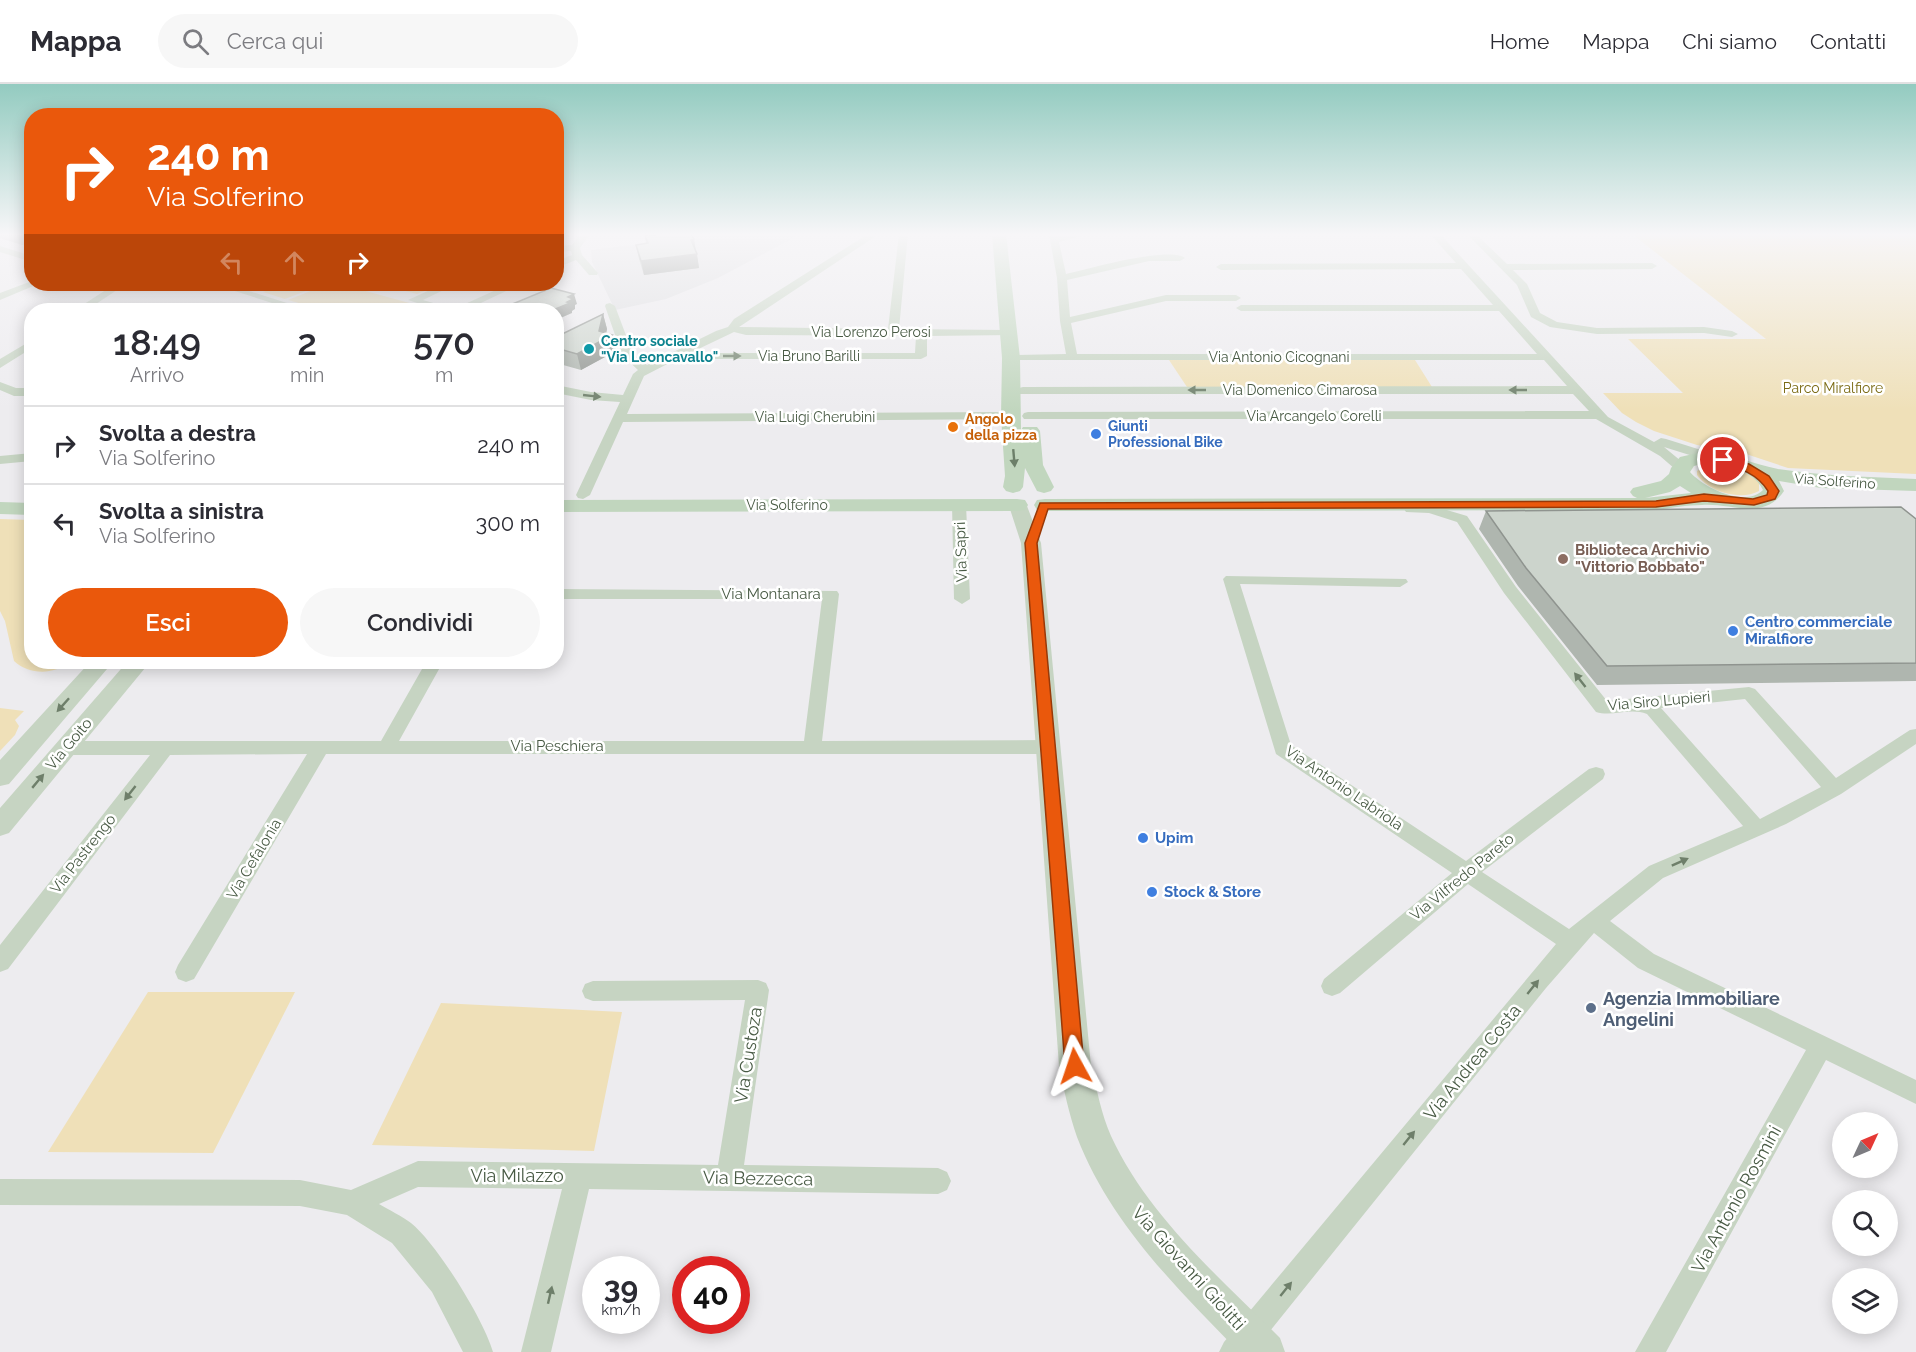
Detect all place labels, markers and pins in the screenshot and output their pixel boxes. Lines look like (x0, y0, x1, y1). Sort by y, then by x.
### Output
place label: Centro sociale "Via Leoncavallo" (601, 333, 718, 365)
marker: Centro sociale "Via Leoncavallo" (582, 342, 596, 356)
place label: Angolo della pizza (965, 411, 1037, 443)
place label: Giunti Professional Bike (1108, 418, 1223, 450)
marker: Angolo della pizza (946, 420, 960, 434)
marker: Giunti Professional Bike (1089, 427, 1103, 441)
pin (1697, 434, 1748, 485)
place label: Biblioteca Archivio "Vittorio Bobbato" (1575, 541, 1709, 576)
marker: Biblioteca Archivio "Vittorio Bobbato" (1556, 552, 1570, 566)
place label: Centro commerciale Miralfiore (1745, 613, 1892, 648)
marker: Centro commerciale Miralfiore (1726, 624, 1740, 638)
place label: Upim (1155, 829, 1193, 847)
marker: Upim (1136, 831, 1150, 845)
place label: Stock & Store (1164, 883, 1261, 901)
marker: Stock & Store (1145, 885, 1159, 899)
place label: Agenzia Immobiliare Angelini (1603, 988, 1780, 1030)
marker: Agenzia Immobiliare Angelini (1584, 1001, 1598, 1015)

